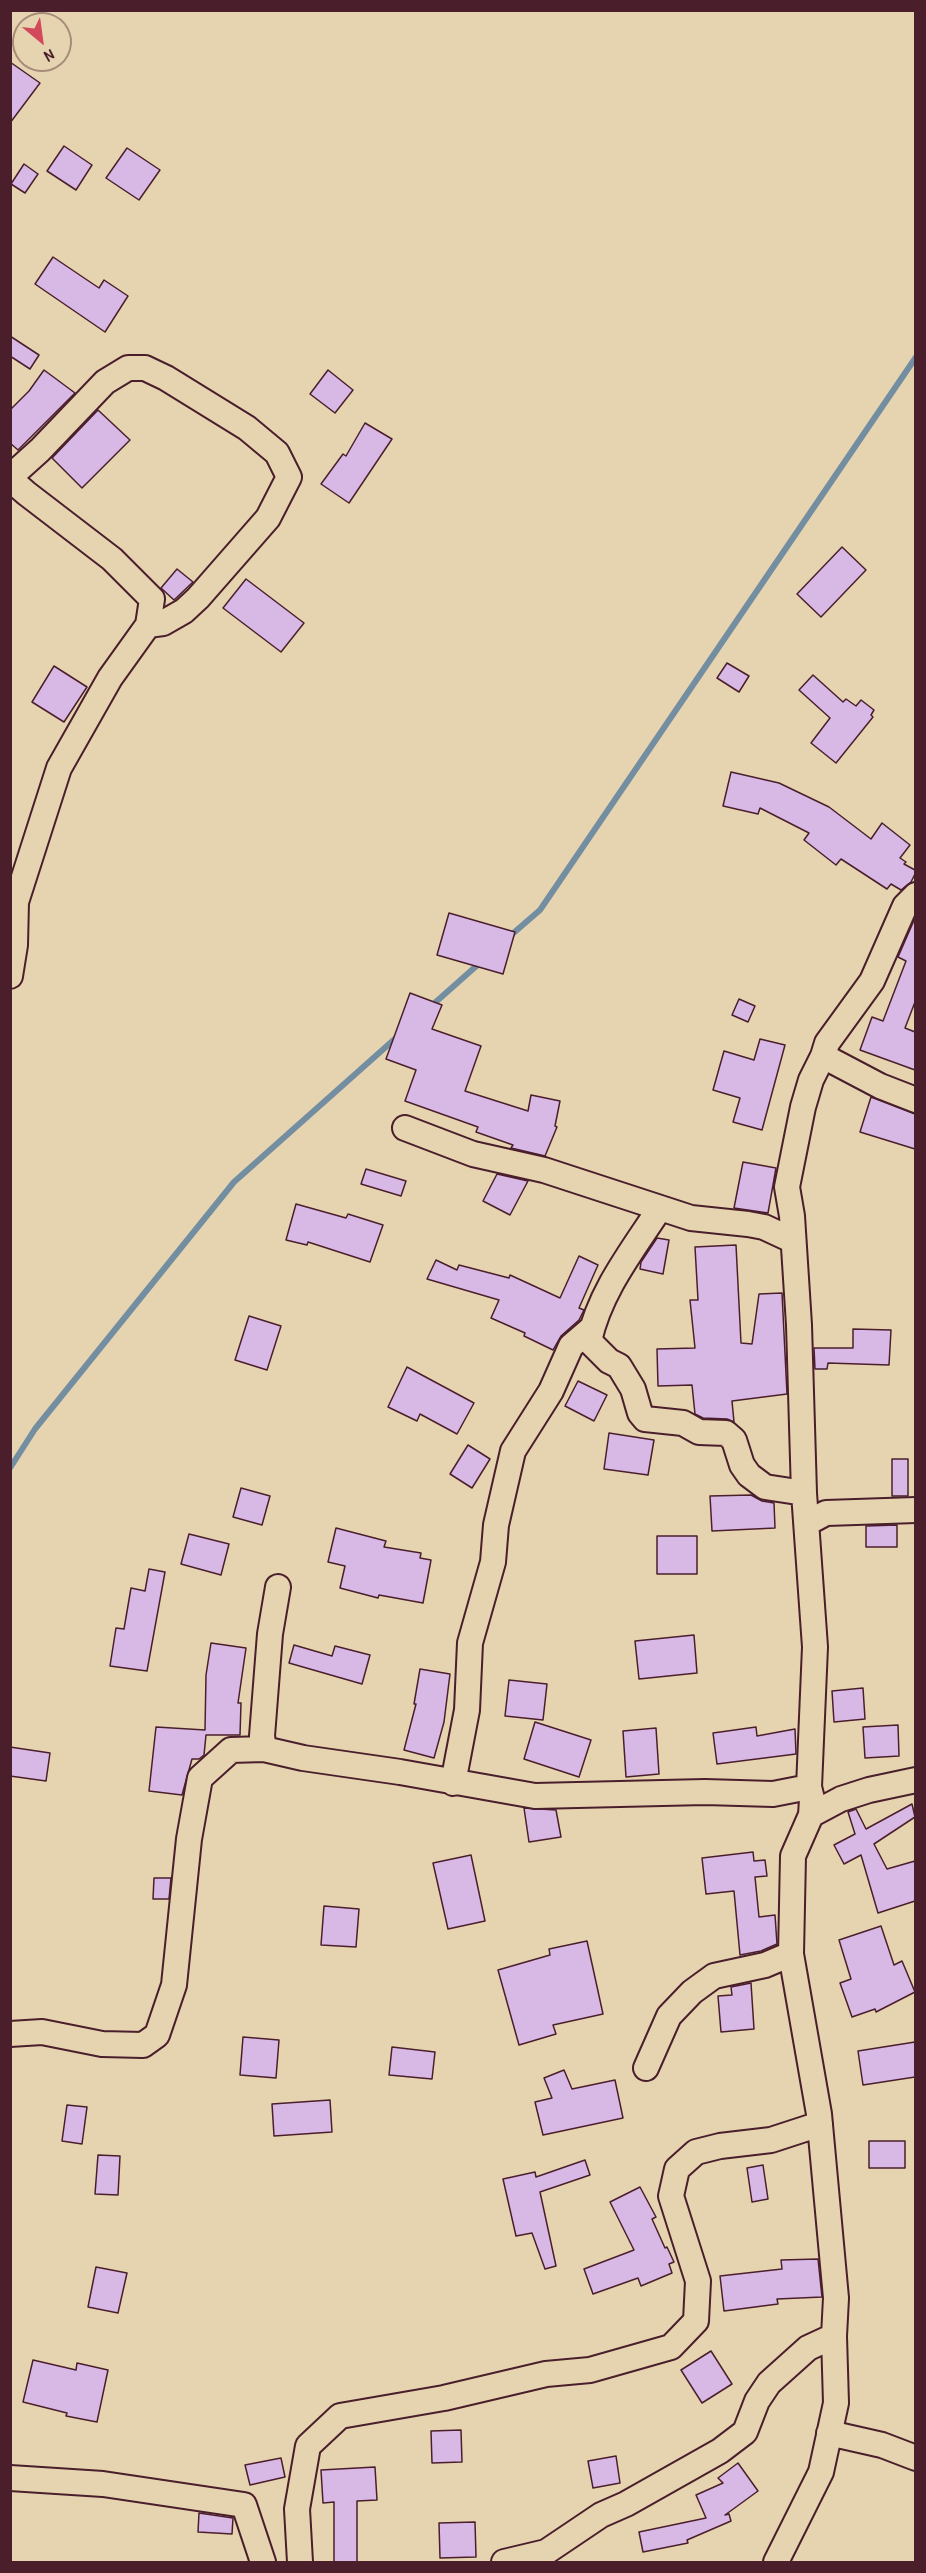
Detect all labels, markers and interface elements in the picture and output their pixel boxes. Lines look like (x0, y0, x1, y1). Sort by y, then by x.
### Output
north arrow (12, 12, 72, 72)
text: N (41, 44, 59, 68)

